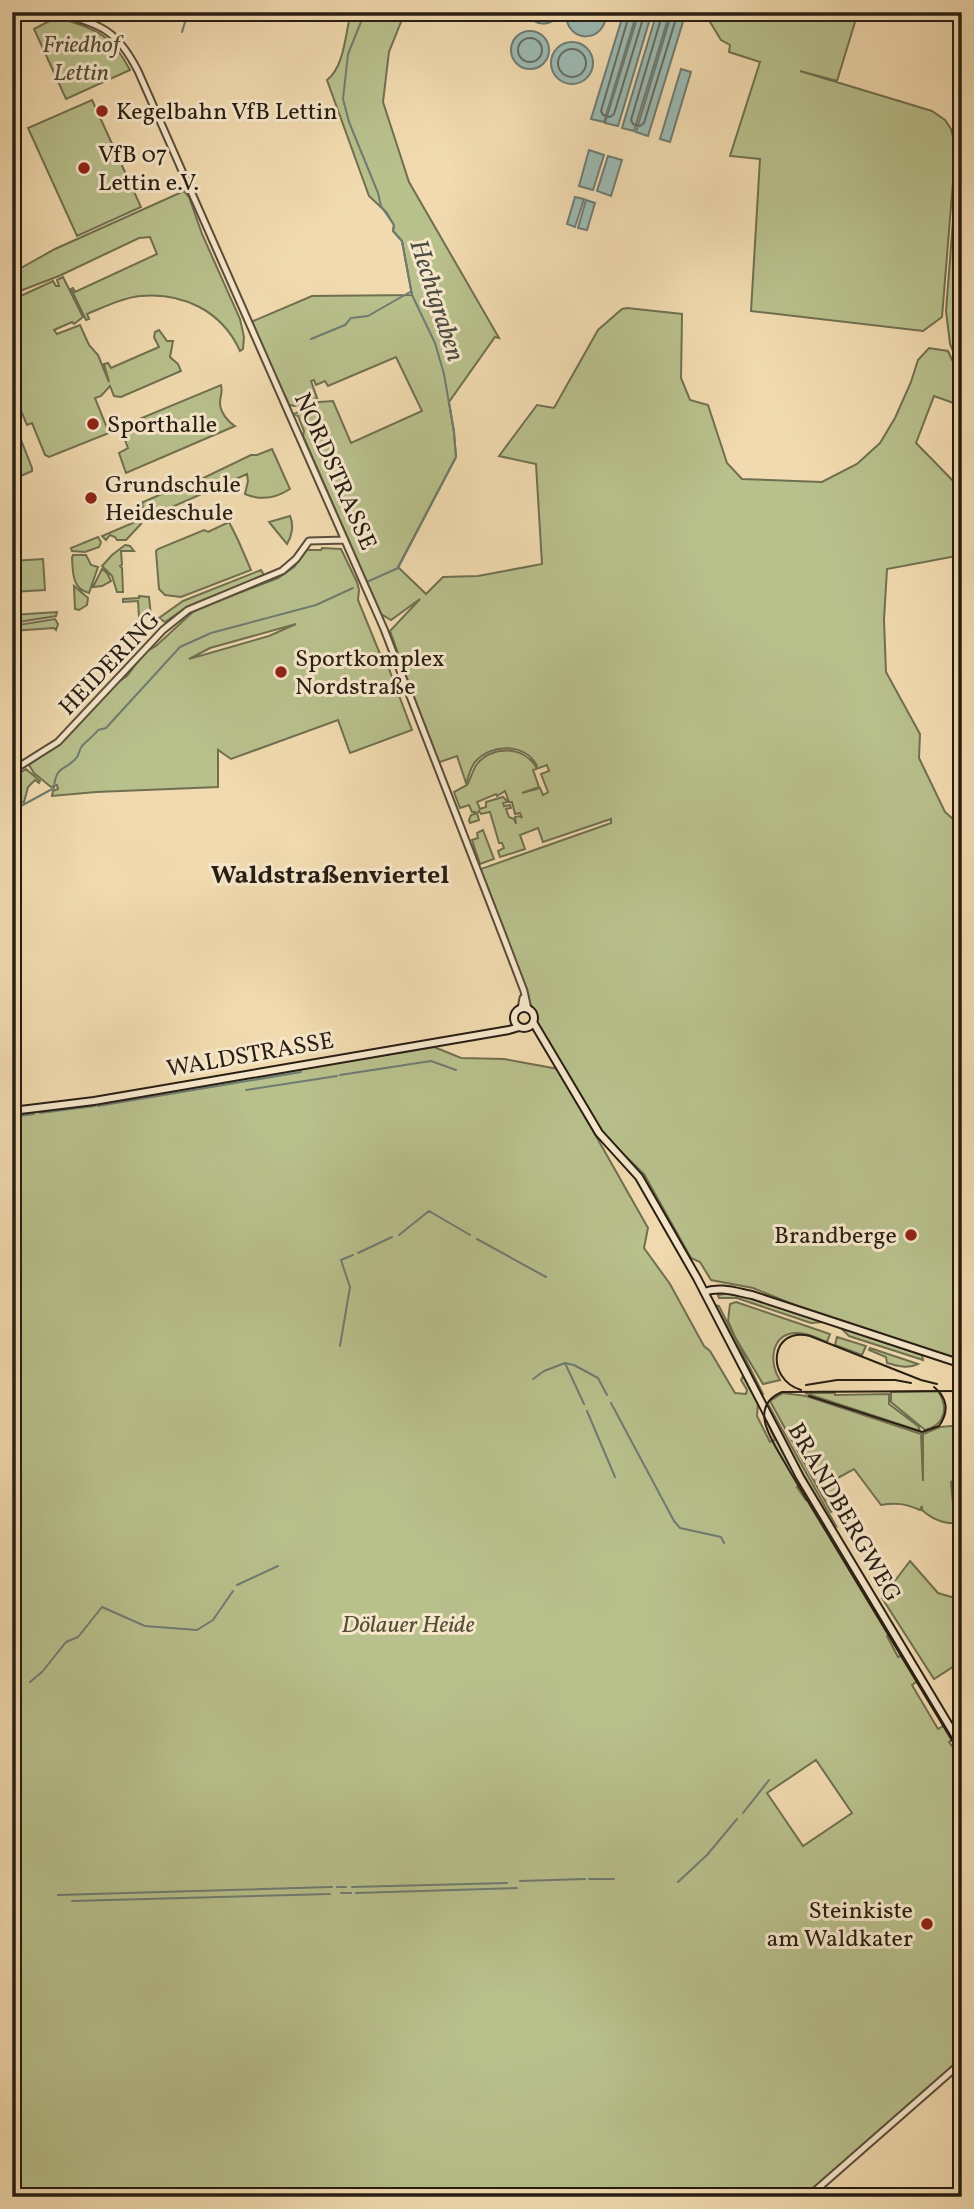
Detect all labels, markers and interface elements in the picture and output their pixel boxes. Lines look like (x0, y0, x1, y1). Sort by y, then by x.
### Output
park label: Friedhof Lettin (42, 29, 125, 91)
place label: Kegelbahn VfB Lettin (116, 96, 338, 130)
marker: Kegelbahn VfB Lettin (94, 103, 110, 119)
place label: VfB 07 Lettin e.V. (98, 139, 199, 201)
marker: VfB 07 Lettin e.V. (76, 160, 92, 176)
water label: Hechtgraben (399, 235, 473, 366)
street label: NORDSTRASSE (284, 388, 384, 556)
place label: Sporthalle (107, 409, 217, 443)
marker: Sporthalle (85, 416, 101, 432)
place label: Grundschule Heideschule (105, 469, 241, 531)
marker: Grundschule Heideschule (83, 490, 99, 506)
street label: HEIDERING (52, 605, 169, 724)
place label: Sportkomplex Nordstraße (295, 643, 445, 705)
marker: Sportkomplex Nordstraße (273, 664, 289, 680)
district label: Waldstraßenviertel (211, 858, 449, 894)
street label: WALDSTRASSE (164, 1025, 337, 1087)
place label: Brandberge (774, 1220, 897, 1254)
marker: Brandberge (903, 1227, 919, 1243)
street label: BRANDBERGWEG (778, 1417, 909, 1609)
park label: Dölauer Heide (342, 1609, 475, 1643)
place label: Steinkiste am Waldkater (766, 1895, 913, 1957)
marker: Steinkiste am Waldkater (919, 1916, 935, 1932)

